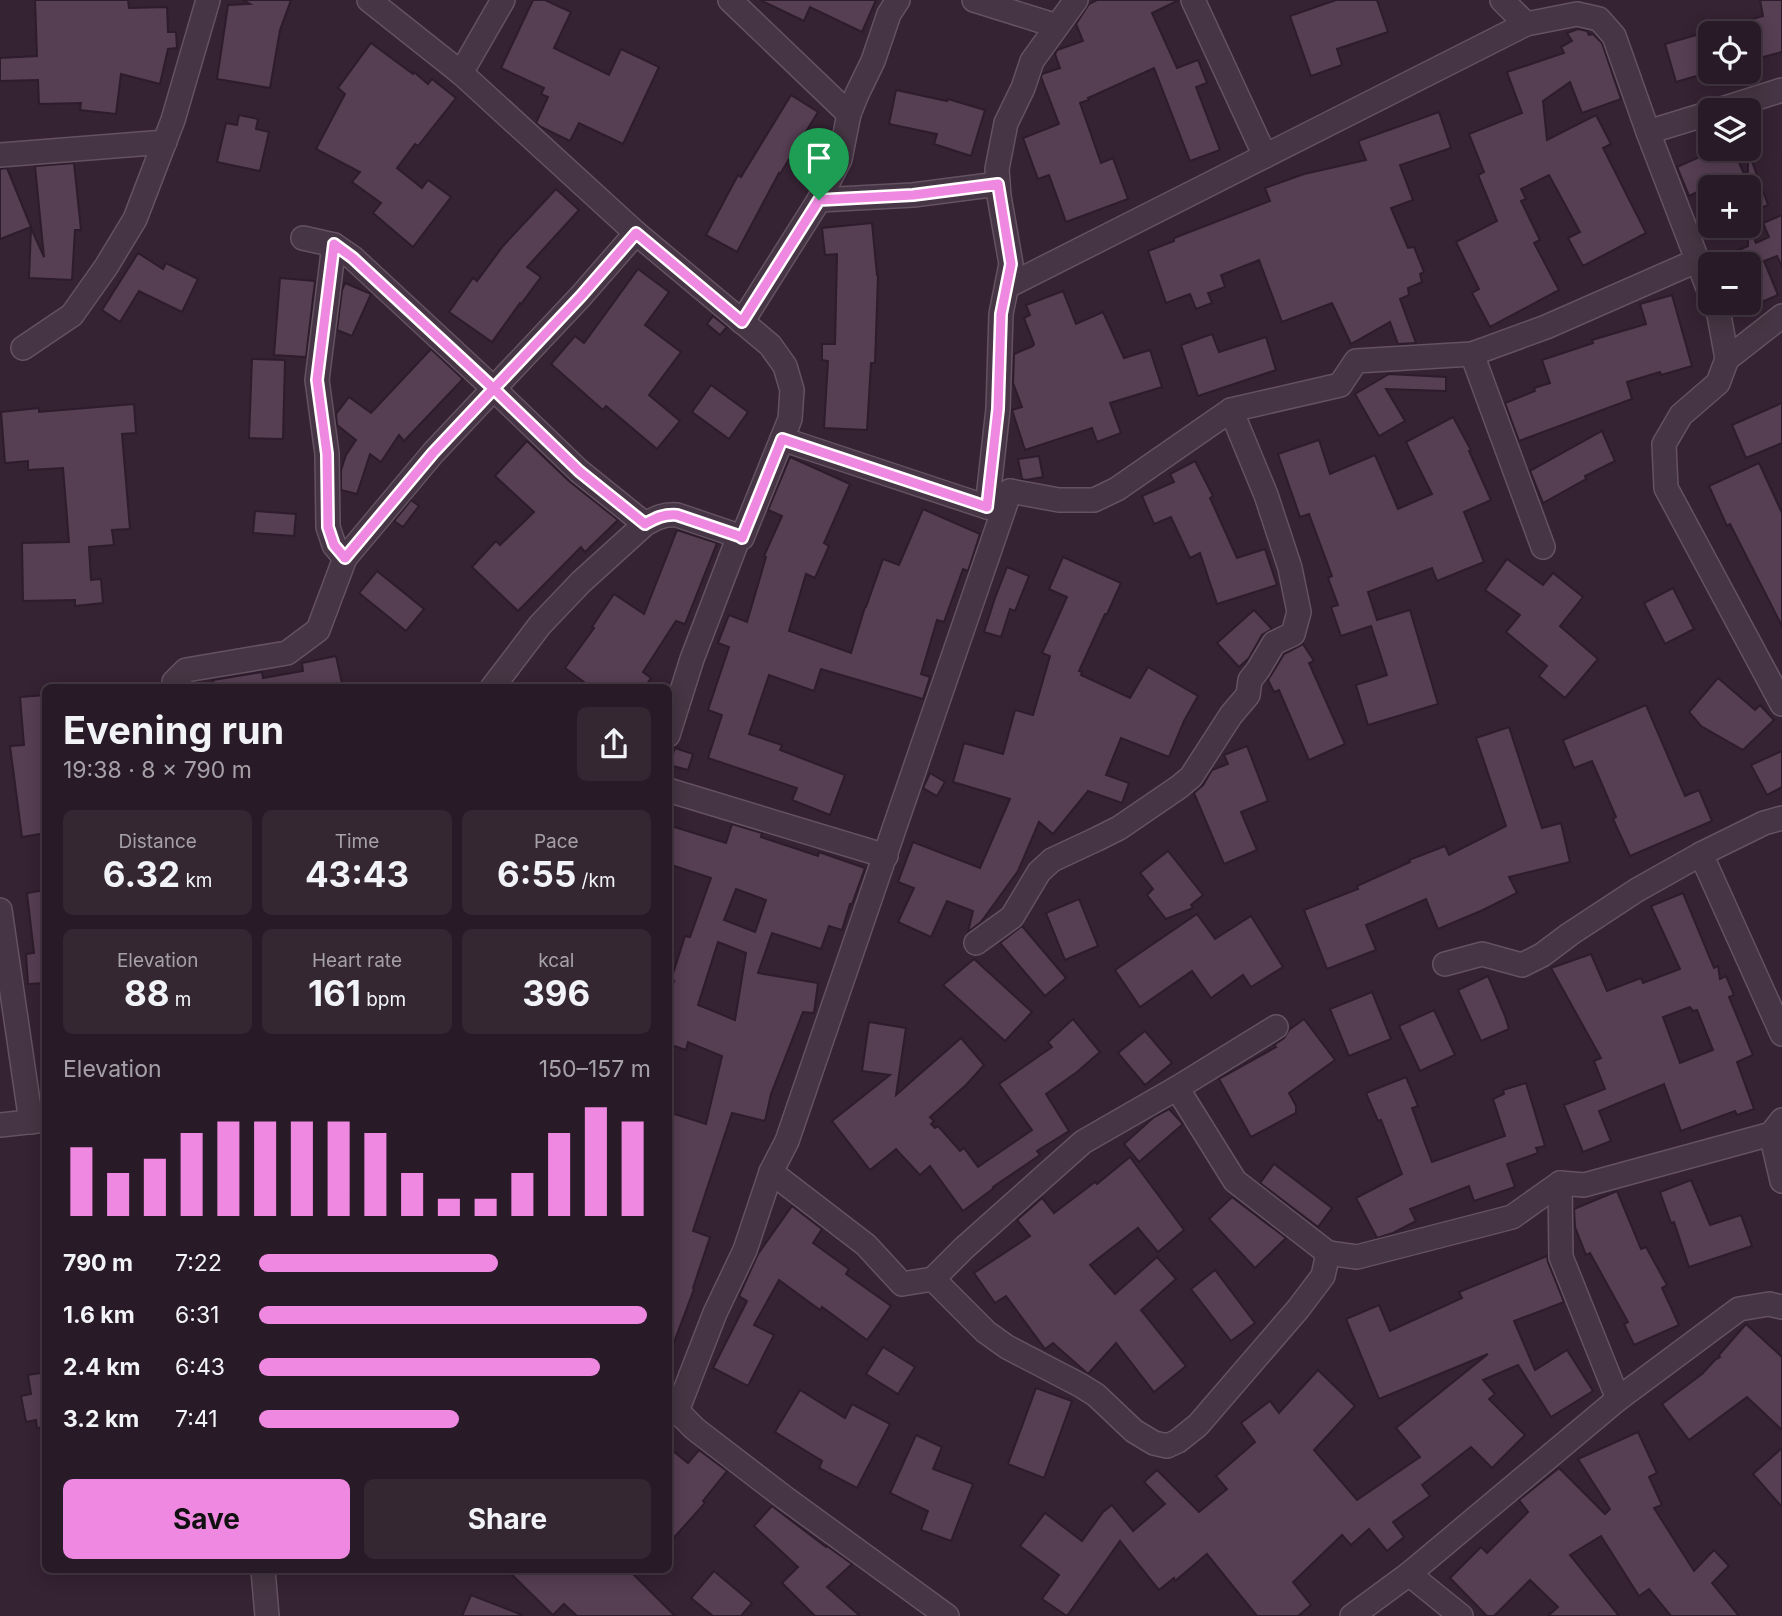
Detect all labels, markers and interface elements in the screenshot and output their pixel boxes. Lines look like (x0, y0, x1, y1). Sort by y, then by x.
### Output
map controls (1698, 21, 1761, 315)
button: locate (1698, 21, 1761, 84)
button: layers (1698, 98, 1761, 161)
pin (789, 128, 849, 200)
icon: arrive (800, 139, 838, 177)
button: + (1698, 175, 1761, 238)
button: − (1698, 252, 1761, 315)
text: Evening run (63, 707, 284, 753)
button: share (577, 707, 651, 781)
text: 19:38 · 8 × 790 m (63, 756, 252, 784)
text: Distance (118, 830, 197, 853)
text: Time (335, 830, 379, 853)
text: Pace (534, 830, 579, 853)
text: 6.32 (103, 853, 180, 895)
text: 43:43 (305, 853, 409, 895)
text: 6:55 (497, 853, 576, 895)
text: km (180, 869, 212, 892)
text: /km (576, 869, 616, 892)
text: Elevation (117, 949, 198, 972)
text: Heart rate (312, 949, 402, 972)
text: kcal (538, 949, 574, 972)
text: 88 (124, 972, 169, 1014)
text: 161 (308, 972, 361, 1014)
text: 396 (522, 972, 590, 1014)
text: m (169, 988, 191, 1011)
text: bpm (361, 988, 406, 1011)
text: Elevation (63, 1055, 162, 1083)
text: 150–157 m (539, 1055, 651, 1083)
text: 790 m (63, 1249, 133, 1277)
text: 7:22 (175, 1249, 222, 1277)
text: 1.6 km (63, 1301, 135, 1329)
text: 6:31 (175, 1301, 219, 1329)
text: 2.4 km (63, 1353, 141, 1381)
text: 6:43 (175, 1353, 225, 1381)
text: 3.2 km (63, 1405, 139, 1433)
text: 7:41 (175, 1405, 218, 1433)
button: Save (63, 1479, 350, 1559)
button: Share (364, 1479, 651, 1559)

